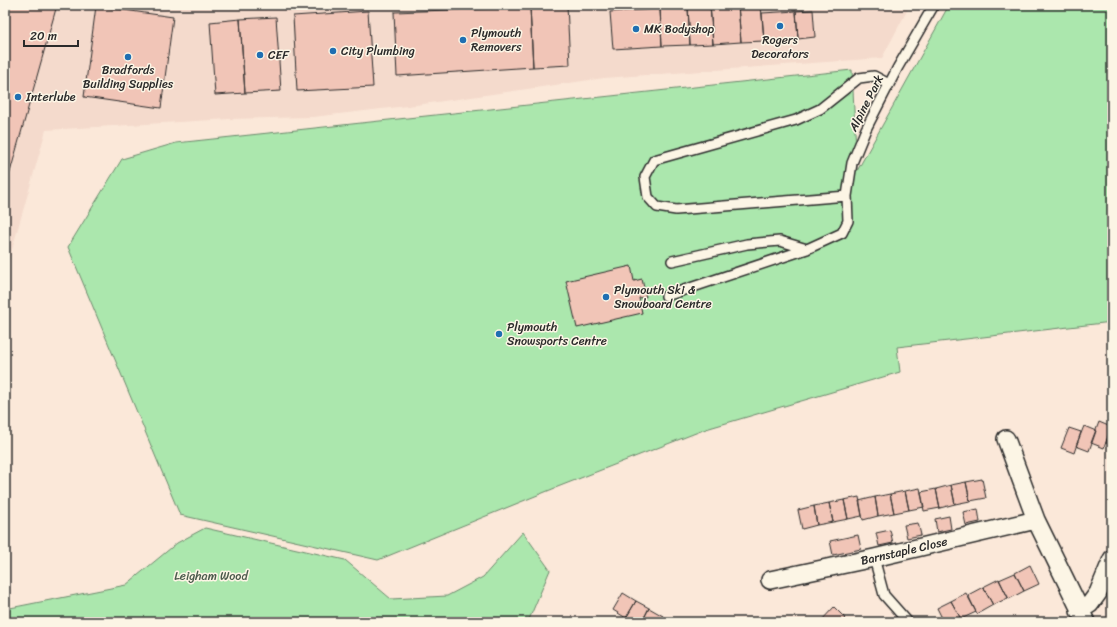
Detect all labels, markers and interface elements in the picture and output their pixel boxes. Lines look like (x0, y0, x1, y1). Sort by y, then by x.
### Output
place label: MK Bodyshop (644, 18, 715, 40)
marker: Rogers Decorators (775, 21, 785, 31)
scale bar (24, 22, 78, 48)
place label: Plymouth Removers (471, 22, 522, 58)
marker: MK Bodyshop (631, 24, 641, 34)
text: 20 m (30, 25, 57, 47)
place label: Rogers Decorators (751, 29, 809, 65)
marker: Plymouth Removers (458, 35, 468, 45)
place label: City Plumbing (341, 40, 415, 62)
place label: CEF (268, 44, 290, 66)
marker: City Plumbing (328, 46, 338, 56)
marker: CEF (255, 50, 265, 60)
marker: Bradfords Building Supplies (123, 52, 133, 62)
place label: Bradfords Building Supplies (83, 59, 174, 95)
street label: Alpine Park (842, 70, 890, 136)
place label: Interlube (25, 86, 76, 108)
marker: Interlube (13, 92, 23, 102)
place label: Plymouth Ski & Snowboard Centre (614, 279, 712, 315)
marker: Plymouth Ski & Snowboard Centre (601, 292, 611, 302)
place label: Plymouth Snowsports Centre (507, 316, 607, 352)
marker: Plymouth Snowsports Centre (494, 329, 504, 339)
street label: Barnstaple Close (858, 530, 950, 572)
park label: Leigham Wood (174, 565, 249, 587)

